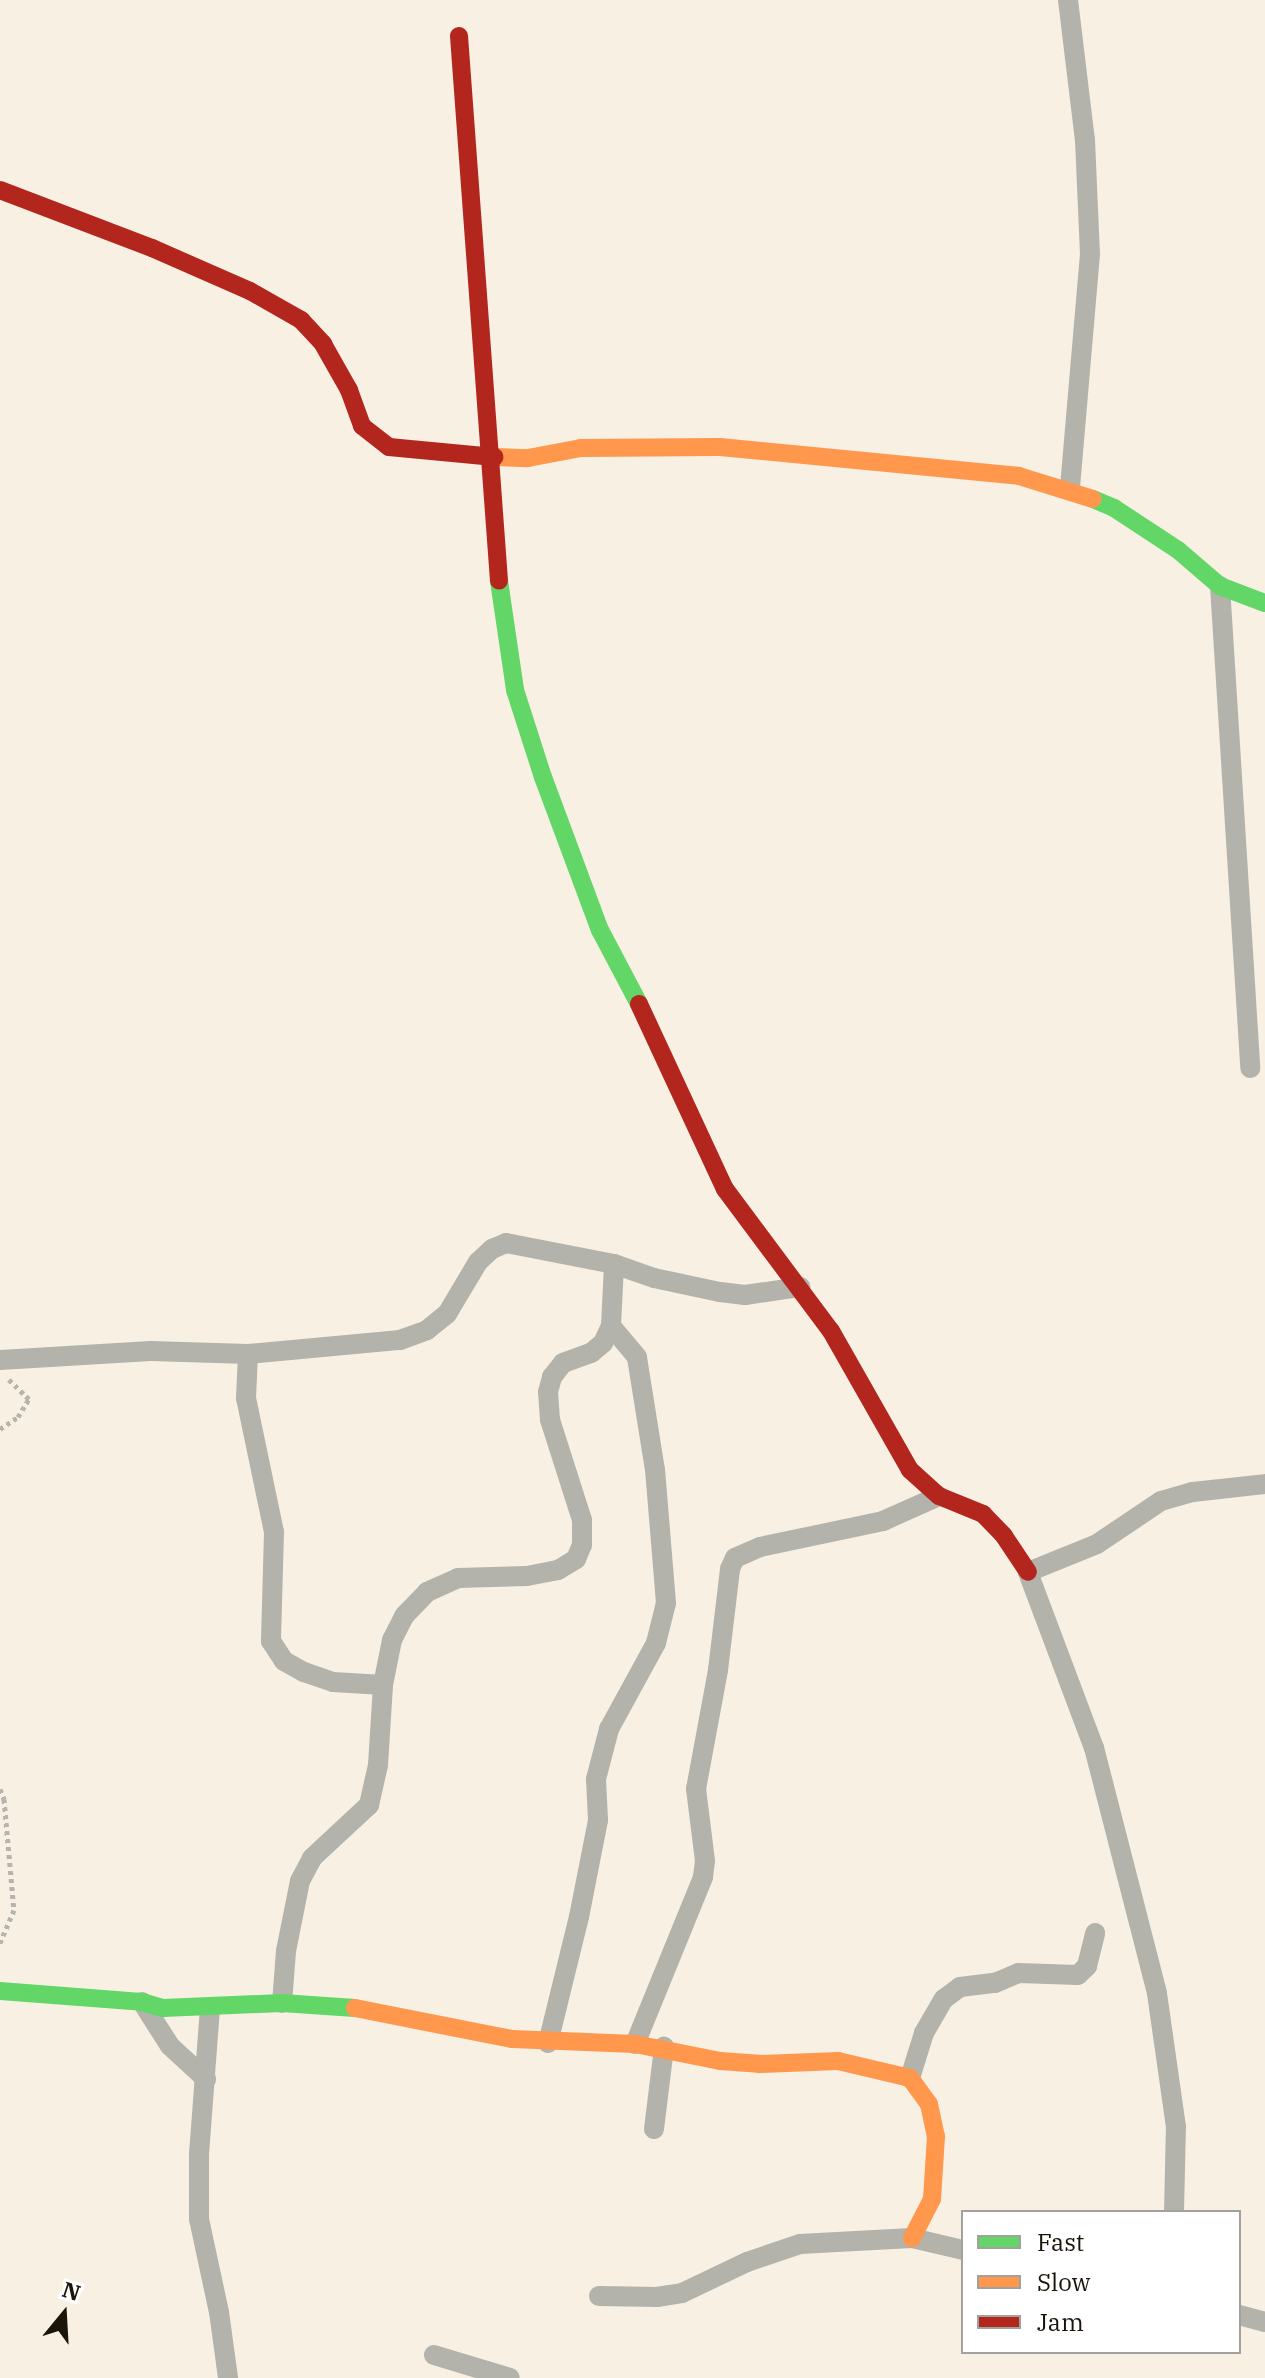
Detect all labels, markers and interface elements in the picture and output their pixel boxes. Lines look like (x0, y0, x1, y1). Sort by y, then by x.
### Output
legend (961, 2210, 1241, 2354)
text: Fast (1037, 2226, 1084, 2258)
text: Slow (1037, 2266, 1090, 2298)
north arrow (24, 2274, 104, 2354)
text: N (59, 2274, 84, 2307)
text: Jam (1037, 2306, 1084, 2338)

